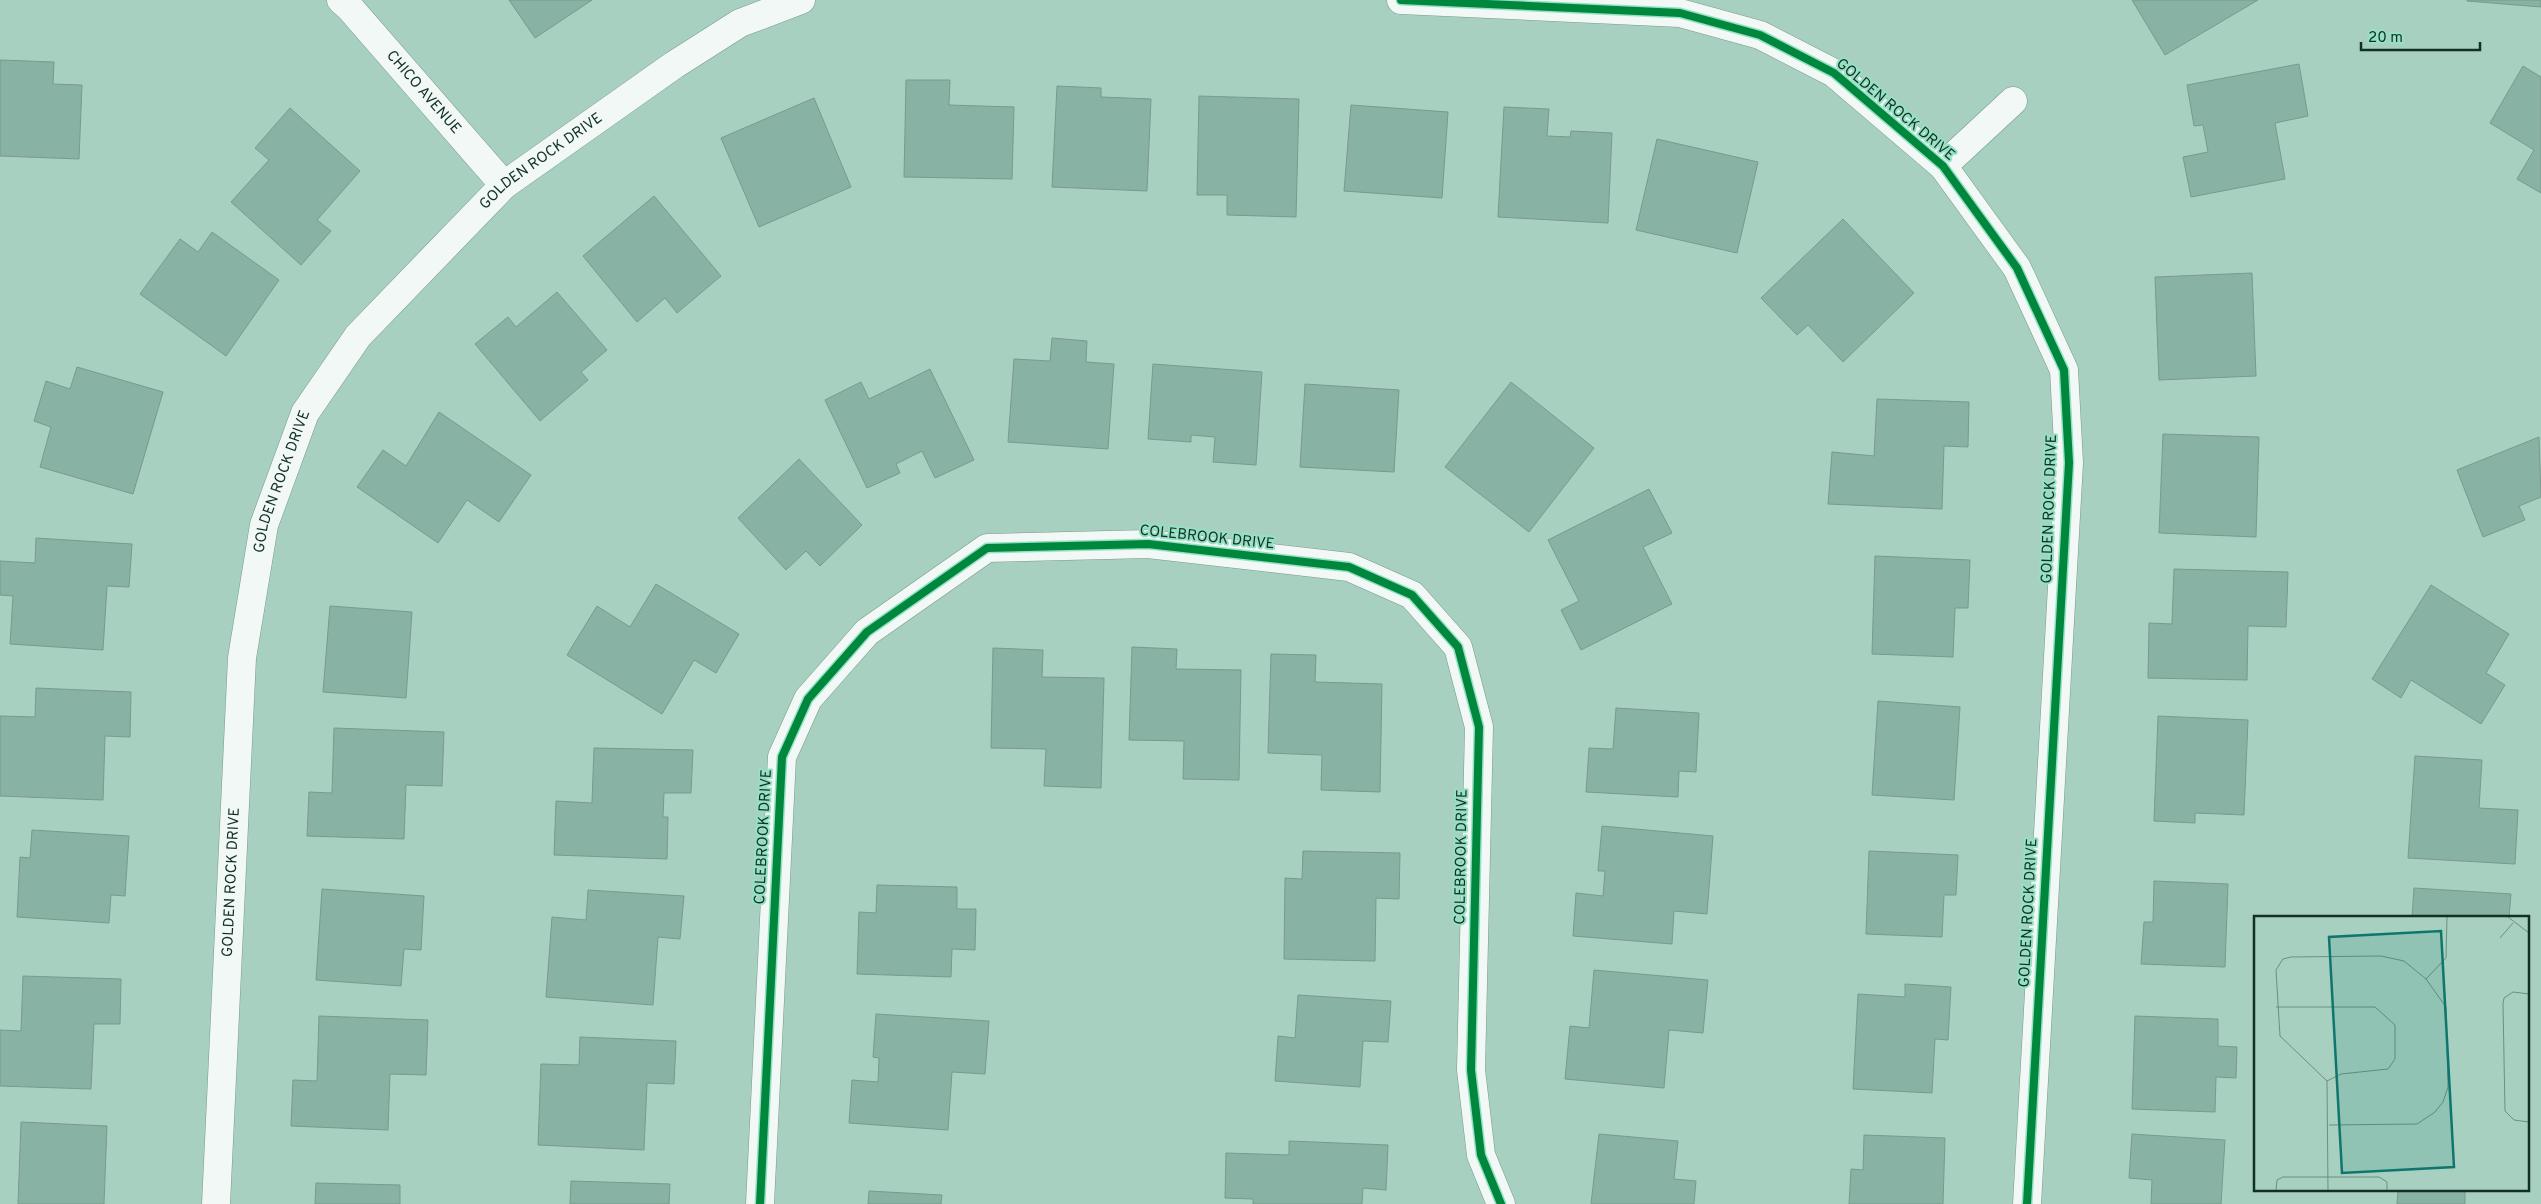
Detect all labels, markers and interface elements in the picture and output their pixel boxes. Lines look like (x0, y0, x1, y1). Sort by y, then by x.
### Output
scale bar (2361, 20, 2480, 52)
text: 20 m (2368, 29, 2403, 48)
street label: CHICO AVENUE (382, 47, 465, 138)
street label: GOLDEN ROCK DRIVE (1832, 55, 1958, 165)
street label: GOLDEN ROCK DRIVE (476, 109, 606, 214)
street label: GOLDEN ROCK DRIVE (250, 408, 315, 554)
street label: GOLDEN ROCK DRIVE (2038, 434, 2062, 584)
street label: COLEBROOK DRIVE (1139, 521, 1275, 555)
street label: COLEBROOK DRIVE (751, 769, 777, 905)
street label: COLEBROOK DRIVE (1451, 789, 1473, 925)
street label: GOLDEN ROCK DRIVE (218, 807, 244, 958)
street label: GOLDEN ROCK DRIVE (2016, 838, 2042, 988)
inset map (2254, 916, 2528, 1192)

